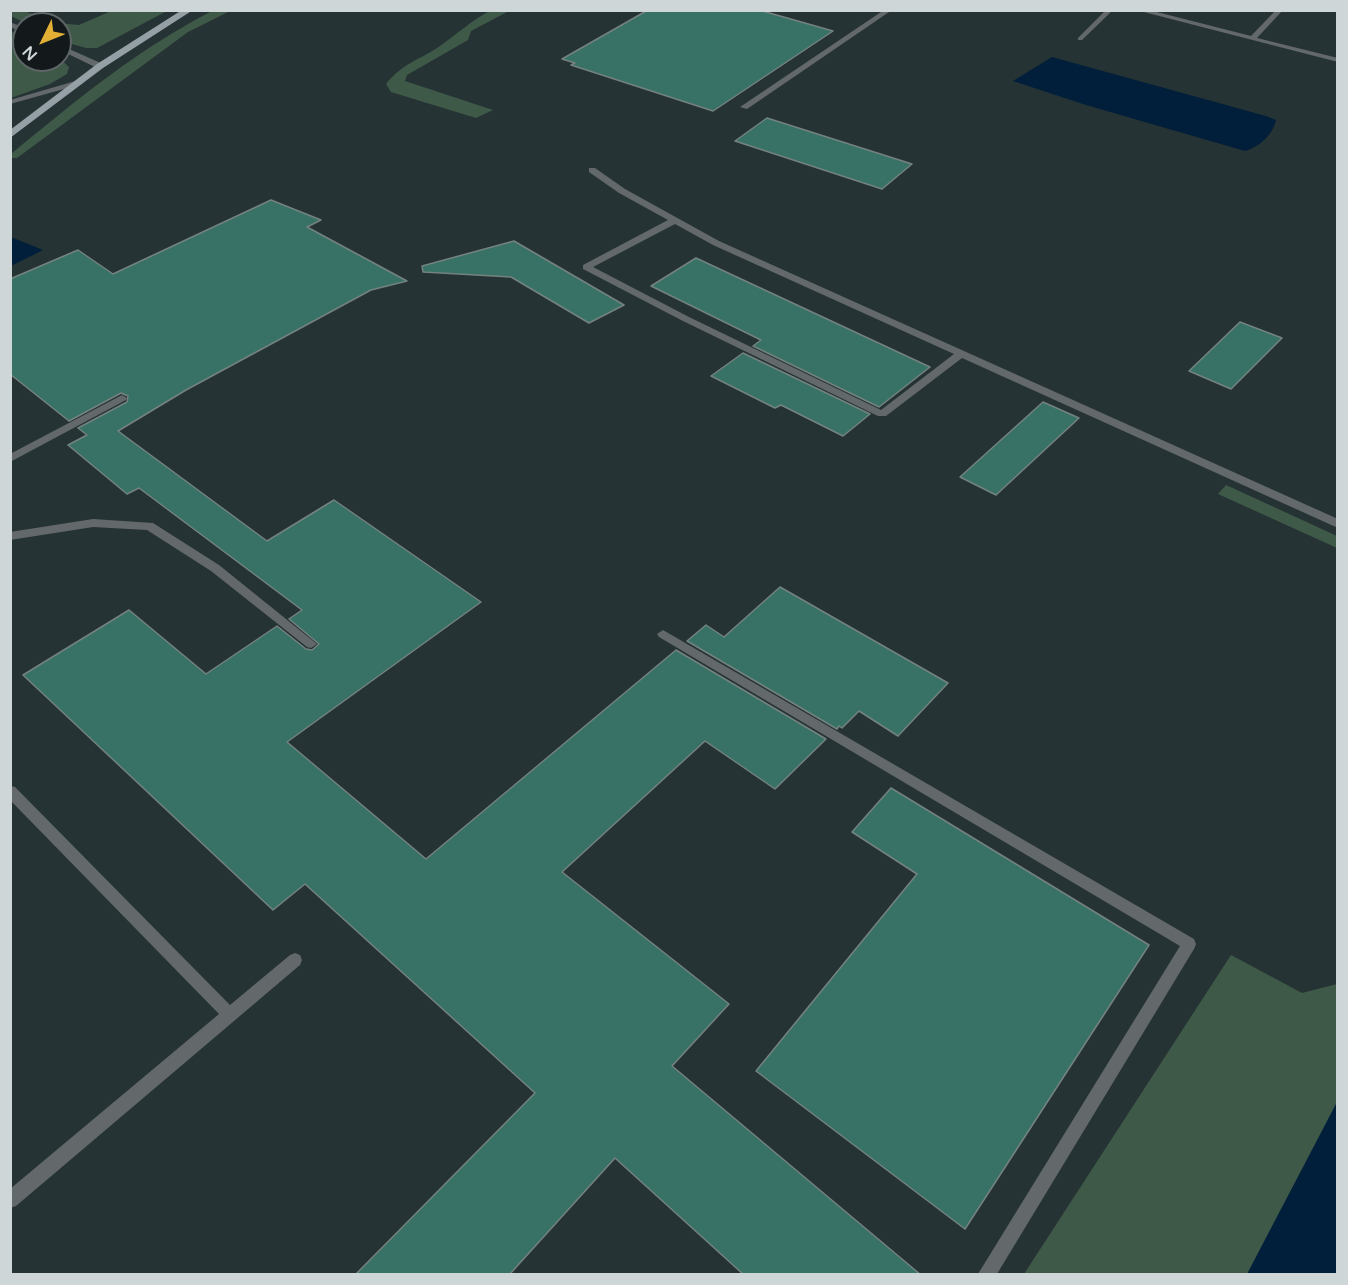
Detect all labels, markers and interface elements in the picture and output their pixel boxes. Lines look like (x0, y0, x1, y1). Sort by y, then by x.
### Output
north arrow (12, 12, 72, 72)
text: N (19, 41, 42, 64)

